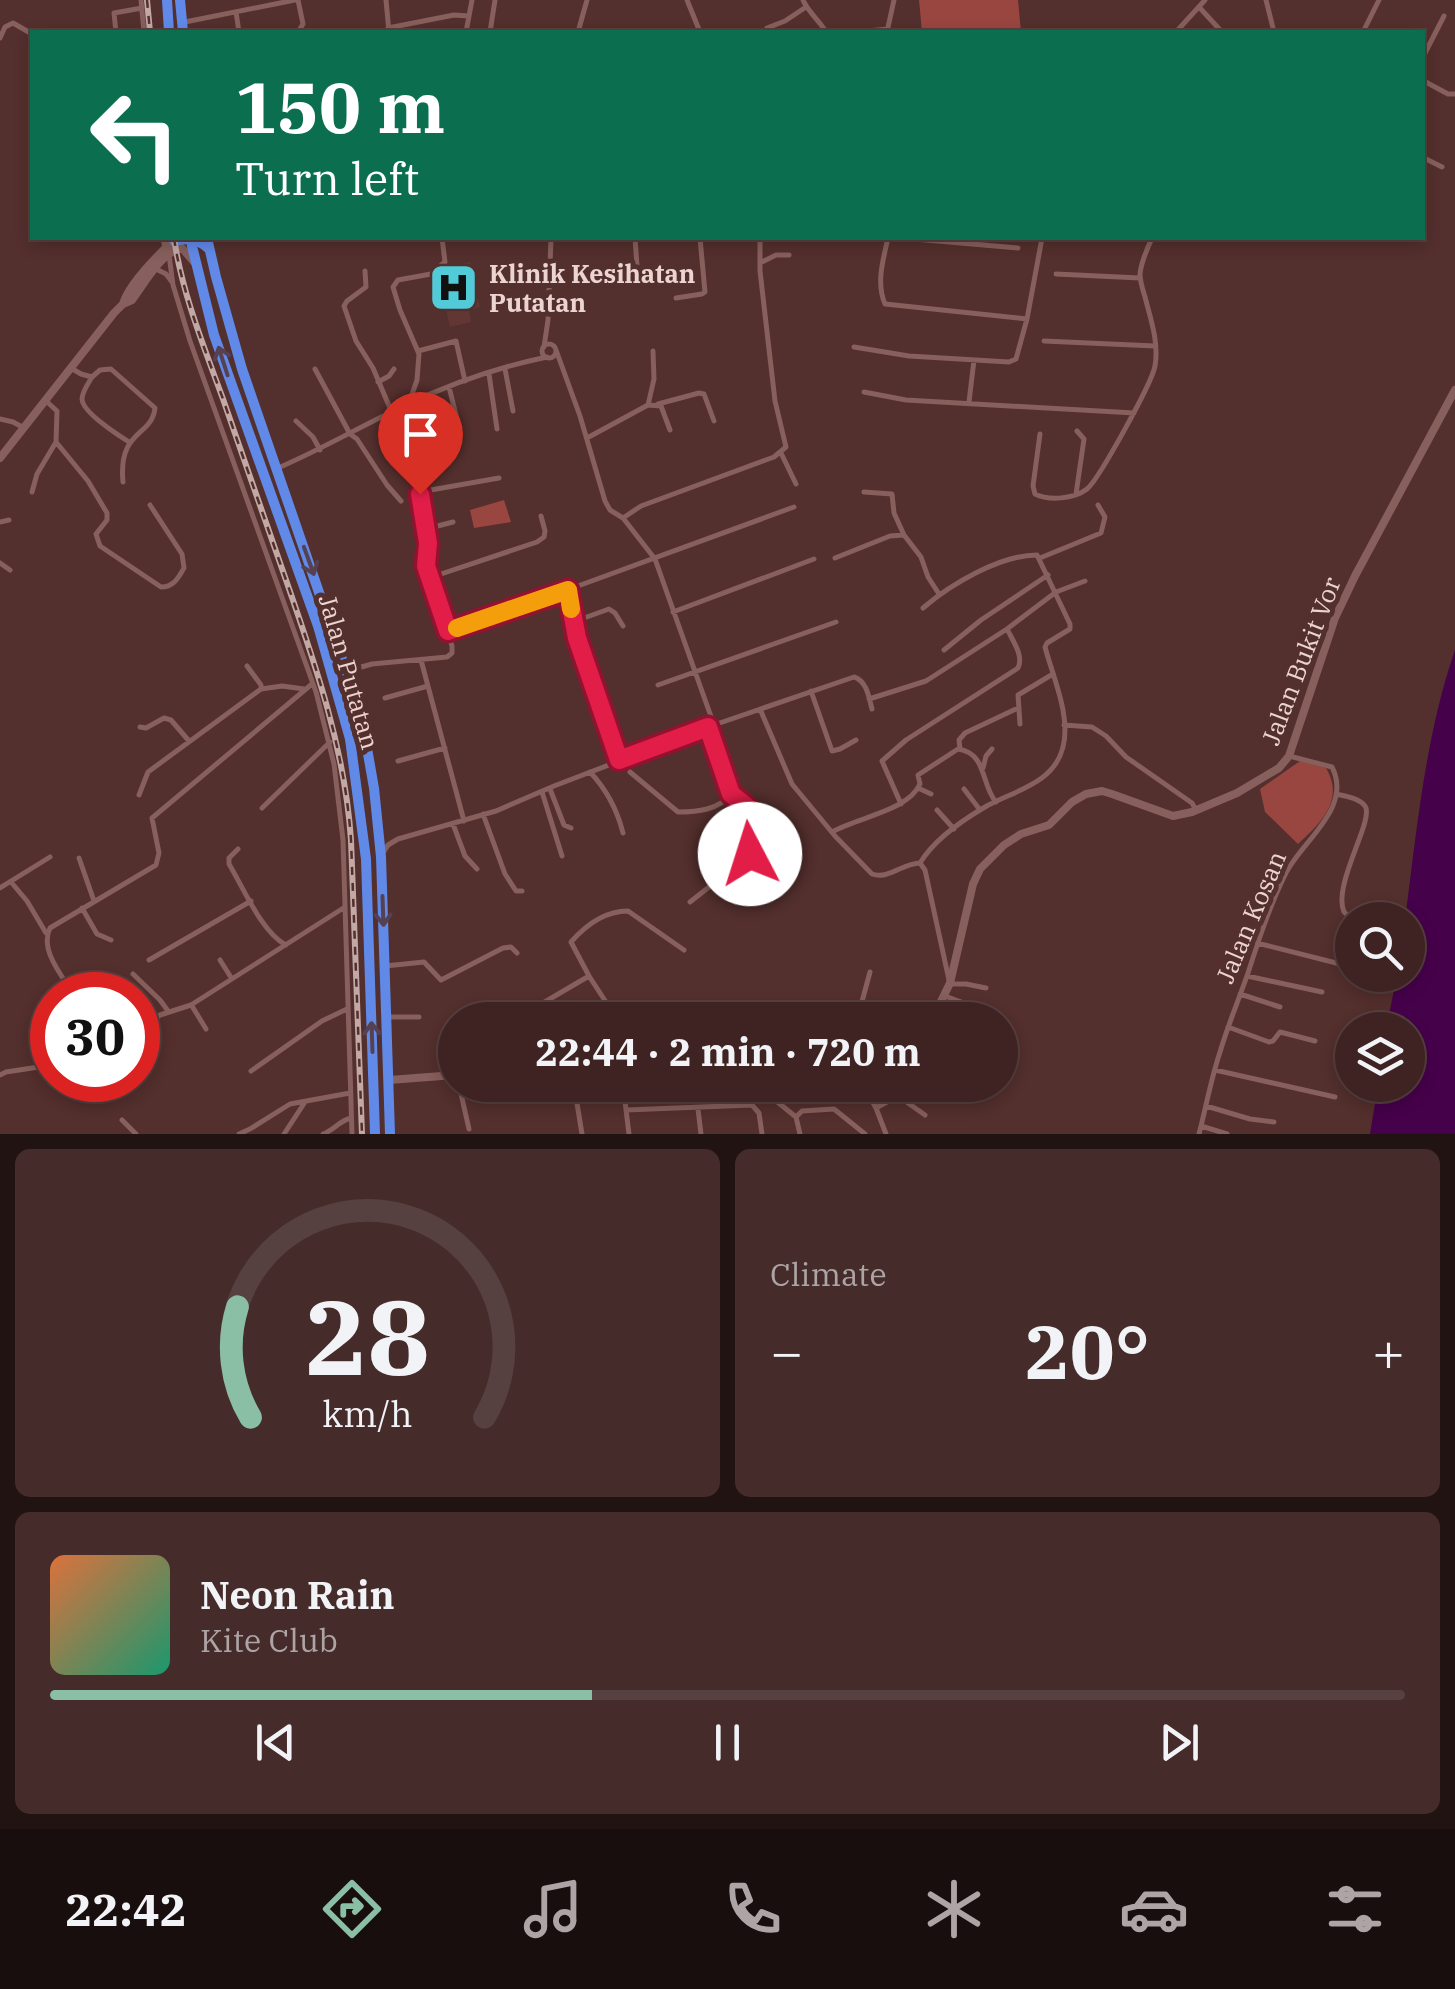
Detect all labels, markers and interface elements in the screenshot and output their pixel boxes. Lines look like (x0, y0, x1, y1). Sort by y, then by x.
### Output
text: 150 m (235, 61, 445, 152)
icon: left (70, 70, 200, 200)
text: Turn left (235, 149, 419, 207)
place label: Klinik Kesihatan Putatan (489, 257, 695, 319)
hospital icon: Klinik Kesihatan Putatan (428, 262, 480, 314)
one-way arrow (213, 346, 231, 377)
pin (378, 392, 463, 495)
icon: arrive (393, 407, 448, 462)
one-way arrow (301, 544, 319, 576)
street label: Jalan Bukit Vor (1253, 572, 1348, 750)
street label: Jalan Putatan (312, 591, 387, 753)
position arrow (698, 802, 802, 906)
street label: Jalan Kosan (1208, 846, 1293, 988)
one-way arrow (373, 894, 392, 926)
map controls (1335, 902, 1425, 1102)
button: search (1335, 902, 1425, 992)
speed limit sign: 30 (30, 972, 160, 1102)
button: layers (1335, 1012, 1425, 1102)
one-way arrow (363, 1021, 382, 1053)
text: 22:44 · 2 min · 720 m (535, 1027, 921, 1076)
text: Climate (770, 1253, 887, 1295)
text: 28 (305, 1268, 430, 1404)
text: 20° (1025, 1302, 1150, 1400)
text: − (770, 1316, 803, 1387)
text: + (1372, 1316, 1405, 1387)
text: km/h (322, 1390, 413, 1437)
text: Neon Rain (200, 1570, 395, 1619)
text: Kite Club (200, 1619, 338, 1661)
icon: previous (248, 1715, 303, 1770)
icon: pause (700, 1715, 755, 1770)
icon: next (1152, 1715, 1207, 1770)
icon: directions (317, 1874, 387, 1944)
icon: music (518, 1874, 588, 1944)
icon: phone (718, 1874, 788, 1944)
icon: climate (919, 1874, 989, 1944)
icon: car (1119, 1874, 1189, 1944)
icon: filters (1320, 1874, 1390, 1944)
text: 22:42 (65, 1880, 187, 1938)

